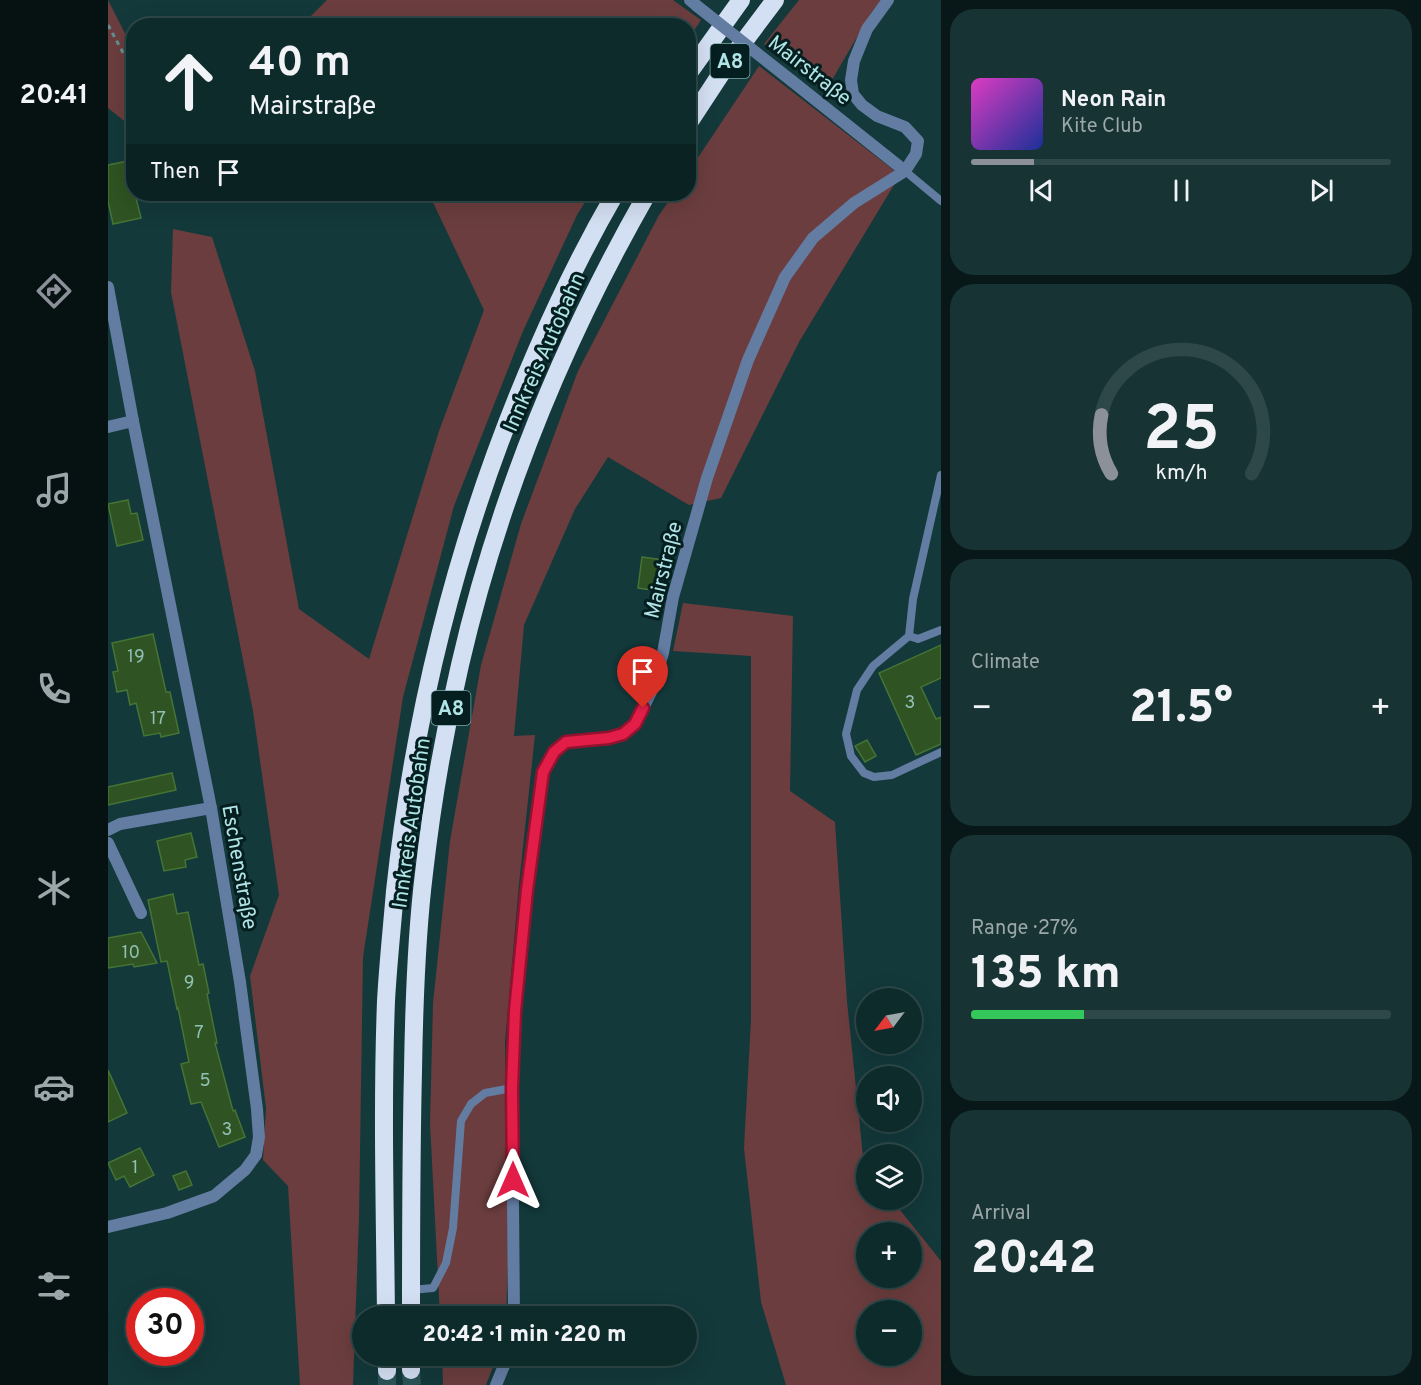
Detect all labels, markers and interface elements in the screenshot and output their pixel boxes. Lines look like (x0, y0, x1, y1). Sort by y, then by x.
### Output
street label: Mairstraße (762, 30, 856, 112)
text: 40 m (249, 38, 351, 91)
icon: ahead (150, 42, 228, 120)
road number: A8 (710, 44, 750, 78)
text: 20:41 (20, 79, 88, 113)
text: Neon Rain (1061, 87, 1166, 114)
text: Mairstraße (249, 90, 376, 124)
text: Kite Club (1061, 114, 1143, 140)
icon: arrive (212, 156, 245, 189)
text: Then (150, 159, 200, 186)
icon: previous (1025, 174, 1058, 207)
icon: pause (1165, 174, 1198, 207)
icon: next (1305, 174, 1338, 207)
street label: Innkreis Autobahn (498, 269, 593, 437)
icon: directions (33, 270, 75, 312)
text: 25 (1143, 393, 1219, 472)
text: km/h (1155, 461, 1207, 488)
icon: music (33, 469, 75, 511)
street label: Mairstraße (639, 519, 690, 622)
house number: 19 (127, 646, 145, 669)
pin (617, 646, 668, 708)
text: Climate (971, 650, 1040, 676)
icon: arrive (626, 655, 659, 688)
icon: phone (33, 668, 75, 710)
text: 21.5° (1129, 681, 1233, 738)
text: − (971, 689, 992, 731)
text: + (1370, 689, 1391, 731)
road number: A8 (432, 691, 470, 725)
house number: 3 (905, 692, 915, 715)
house number: 17 (150, 708, 166, 731)
street label: Innkreis Autobahn (387, 736, 438, 910)
street label: Eschenstraße (214, 803, 263, 932)
icon: climate (33, 867, 75, 909)
text: Range · 27% (971, 916, 1078, 942)
house number: 10 (122, 942, 140, 965)
text: 135 km (971, 947, 1121, 1004)
house number: 9 (184, 972, 194, 995)
north arrow (856, 988, 922, 1054)
map controls (856, 988, 922, 1366)
house number: 7 (194, 1022, 204, 1045)
icon: car (33, 1066, 75, 1108)
button: sound (856, 1066, 922, 1132)
house number: 5 (199, 1070, 211, 1093)
house number: 3 (222, 1119, 232, 1142)
button: layers (856, 1144, 922, 1210)
position arrow (481, 1148, 545, 1212)
house number: 1 (132, 1157, 138, 1180)
text: Arrival (971, 1201, 1031, 1227)
button: + (856, 1222, 922, 1288)
text: 20:42 (971, 1232, 1096, 1289)
icon: filters (33, 1265, 75, 1307)
speed limit sign: 30 (126, 1288, 204, 1366)
button: − (856, 1300, 922, 1366)
text: 20:42 · 1 min · 220 m (422, 1322, 627, 1349)

